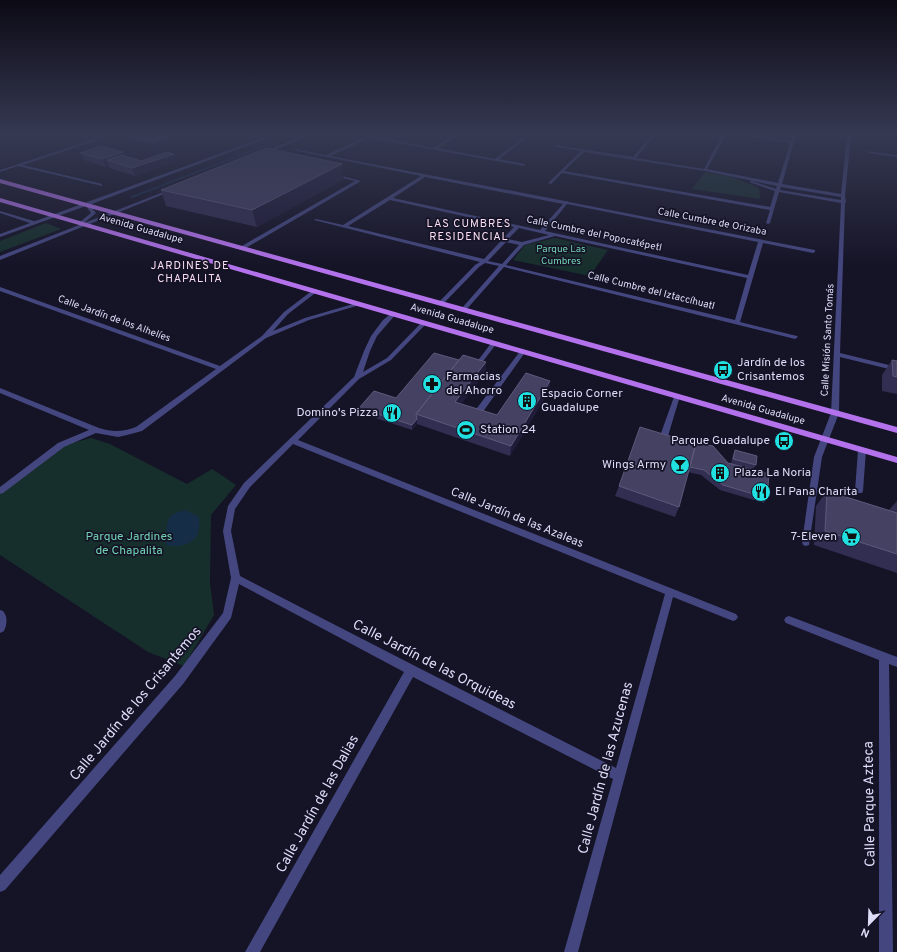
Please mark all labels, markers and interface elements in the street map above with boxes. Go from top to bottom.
street label: Calle Cumbre de Orizaba [656,205,768,239]
street label: Avenida Guadalupe [98,211,184,247]
street label: Calle Cumbre del Popocatépetl [525,213,663,255]
district label: LAS CUMBRES RESIDENCIAL [427,217,511,244]
park label: Parque Las Cumbres [536,243,586,268]
district label: JARDINES DE CHAPALITA [150,259,230,286]
street label: Calle Cumbre del Iztaccíhuatl [586,269,716,313]
street label: Calle Misión Santo Tomás [819,283,837,397]
street label: Calle Jardín de los Alhelíes [56,293,172,346]
street label: Avenida Guadalupe [409,301,495,337]
place label: Jardín de los Crisantemos [737,355,805,385]
bus stop icon: Jardín de los Crisantemos [712,359,734,381]
place label: Farmacias del Ahorro [446,369,502,399]
pharmacy icon: Farmacias del Ahorro [421,373,443,395]
place label: Espacio Corner Guadalupe [541,386,623,416]
building icon: Espacio Corner Guadalupe [516,390,538,412]
street label: Avenida Guadalupe [720,392,806,428]
restaurant icon: Domino's Pizza [381,402,403,424]
place label: Domino's Pizza [296,405,378,421]
sports icon: Station 24 [455,419,477,441]
place label: Station 24 [480,422,536,438]
bus stop icon: Parque Guadalupe [773,430,795,452]
place label: Parque Guadalupe [671,433,770,449]
bar icon: Wings Army [669,454,691,476]
place label: Wings Army [602,457,666,473]
building icon: Plaza La Noria [709,462,731,484]
place label: Plaza La Noria [734,465,811,481]
restaurant icon: El Pana Charita [750,481,772,503]
street label: Calle Jardín de las Azaleas [448,484,586,552]
place label: El Pana Charita [775,484,857,500]
supermarket icon: 7-Eleven [840,526,862,548]
park label: Parque Jardines de Chapalita [86,529,172,559]
place label: 7-Eleven [791,529,837,545]
street label: Calle Jardín de las Orquideas [350,616,518,714]
street label: Calle Jardín de los Crisantemos [66,623,206,785]
street label: Calle Jardín de las Azucenas [575,680,637,856]
street label: Calle Jardín de las Dalias [273,732,363,876]
street label: Calle Parque Azteca [860,741,880,867]
north arrow [849,904,889,944]
text: N [859,924,872,940]

